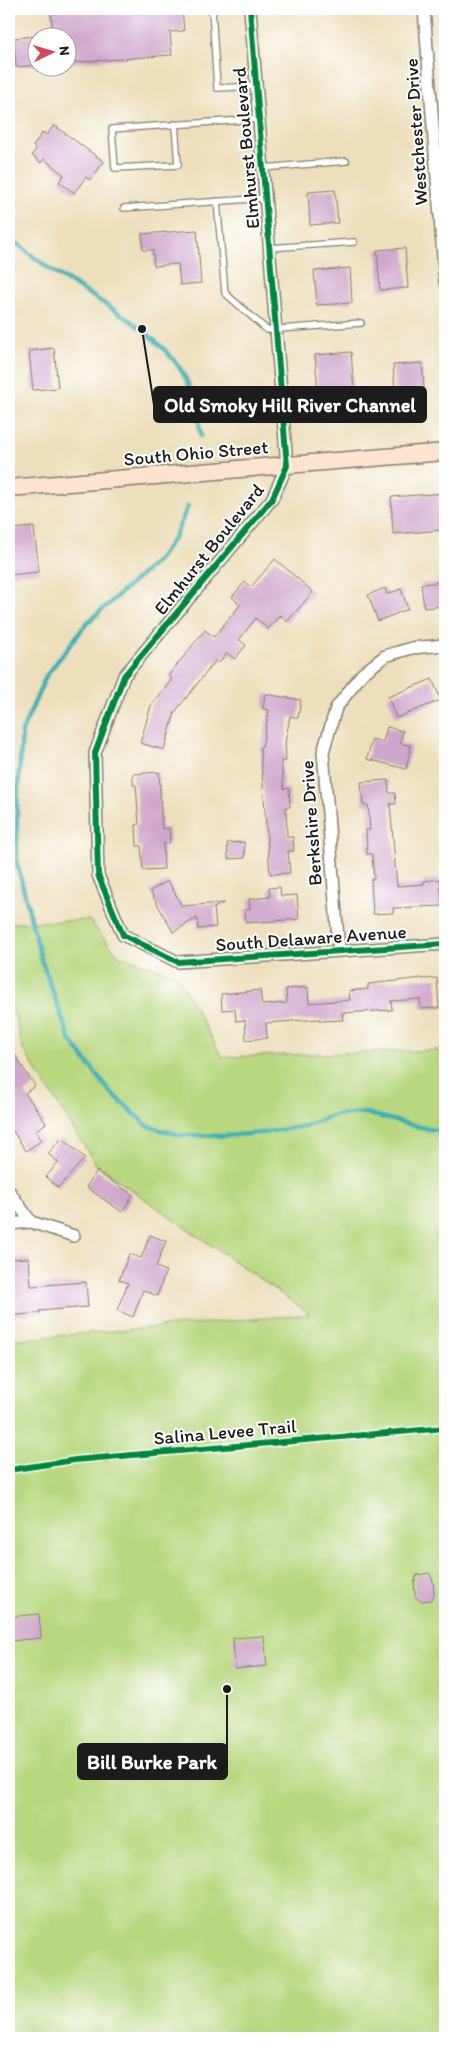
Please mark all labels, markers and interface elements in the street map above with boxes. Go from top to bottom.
north arrow [28,28,78,78]
text: N [56,45,73,56]
street label: Westchester Drive [399,58,433,206]
street label: Elmhurst Boulevard [227,66,265,230]
callout: Old Smoky Hill River Channel [154,387,426,422]
text: Old Smoky Hill River Channel [164,393,416,418]
street label: South Ohio Street [123,435,269,471]
street label: Elmhurst Boulevard [149,478,269,619]
street label: Berkshire Drive [295,760,327,886]
street label: South Delaware Avenue [215,920,407,956]
street label: Salina Levee Trail [153,1414,298,1450]
callout: Bill Burke Park [78,1744,227,1779]
text: Bill Burke Park [87,1750,218,1774]

